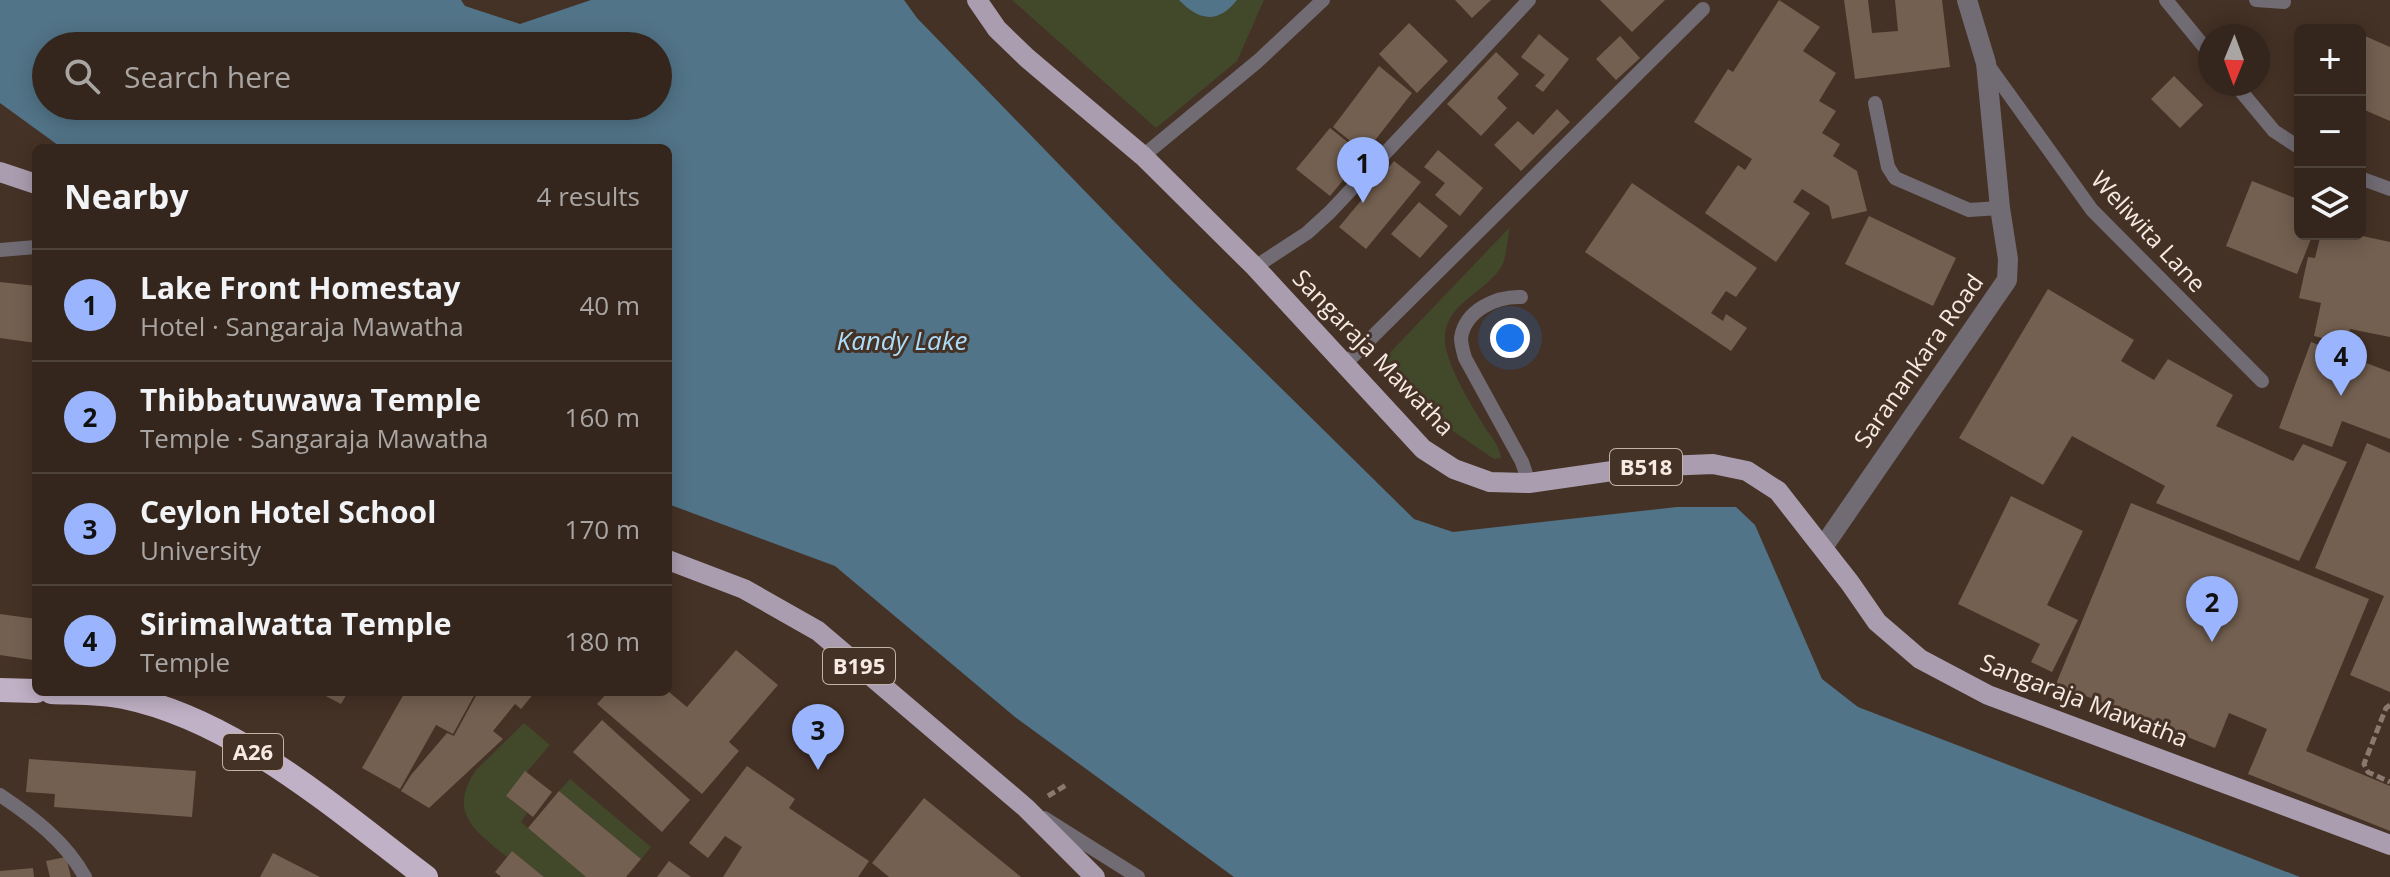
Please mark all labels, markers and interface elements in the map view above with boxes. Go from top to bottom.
north arrow [2198,24,2270,96]
map controls [2294,24,2366,240]
button: + [2294,24,2366,96]
search box [32,32,672,120]
icon: search [60,54,104,98]
text: Search here [124,56,291,97]
button: − [2294,96,2366,168]
pin: 1 [1337,137,1389,203]
street label: Weliwita Lane [2084,163,2214,299]
button: layers [2294,168,2366,240]
text: Nearby [64,173,189,219]
text: 4 results [537,178,640,214]
street label: Sangaraja Mawatha [1286,261,1462,442]
text: Lake Front Homestay [140,267,460,308]
street label: Saranankara Road [1845,267,1990,454]
text: 1 [83,287,97,323]
text: 40 m [579,287,640,323]
text: Hotel · Sangaraja Mawatha [140,308,464,344]
your location [1490,318,1530,358]
water label: Kandy Lake [837,322,967,358]
pin: 4 [2315,330,2367,396]
text: Thibbatuwawa Temple [140,379,481,420]
text: 2 [83,399,97,435]
text: 160 m [565,399,640,435]
text: Temple · Sangaraja Mawatha [140,420,489,456]
road number: B518 [1610,449,1682,485]
text: Ceylon Hotel School [140,491,436,532]
text: 3 [83,511,97,547]
text: 170 m [565,511,640,547]
text: University [140,532,261,568]
pin: 2 [2186,576,2238,642]
text: Sirimalwatta Temple [140,603,451,644]
text: 4 [83,623,97,659]
text: 180 m [565,623,640,659]
text: Temple [140,644,230,680]
street label: Sangaraja Mawatha [1976,645,2193,754]
road number: B195 [823,648,895,684]
pin: 3 [792,704,844,770]
road number: A26 [223,734,283,770]

